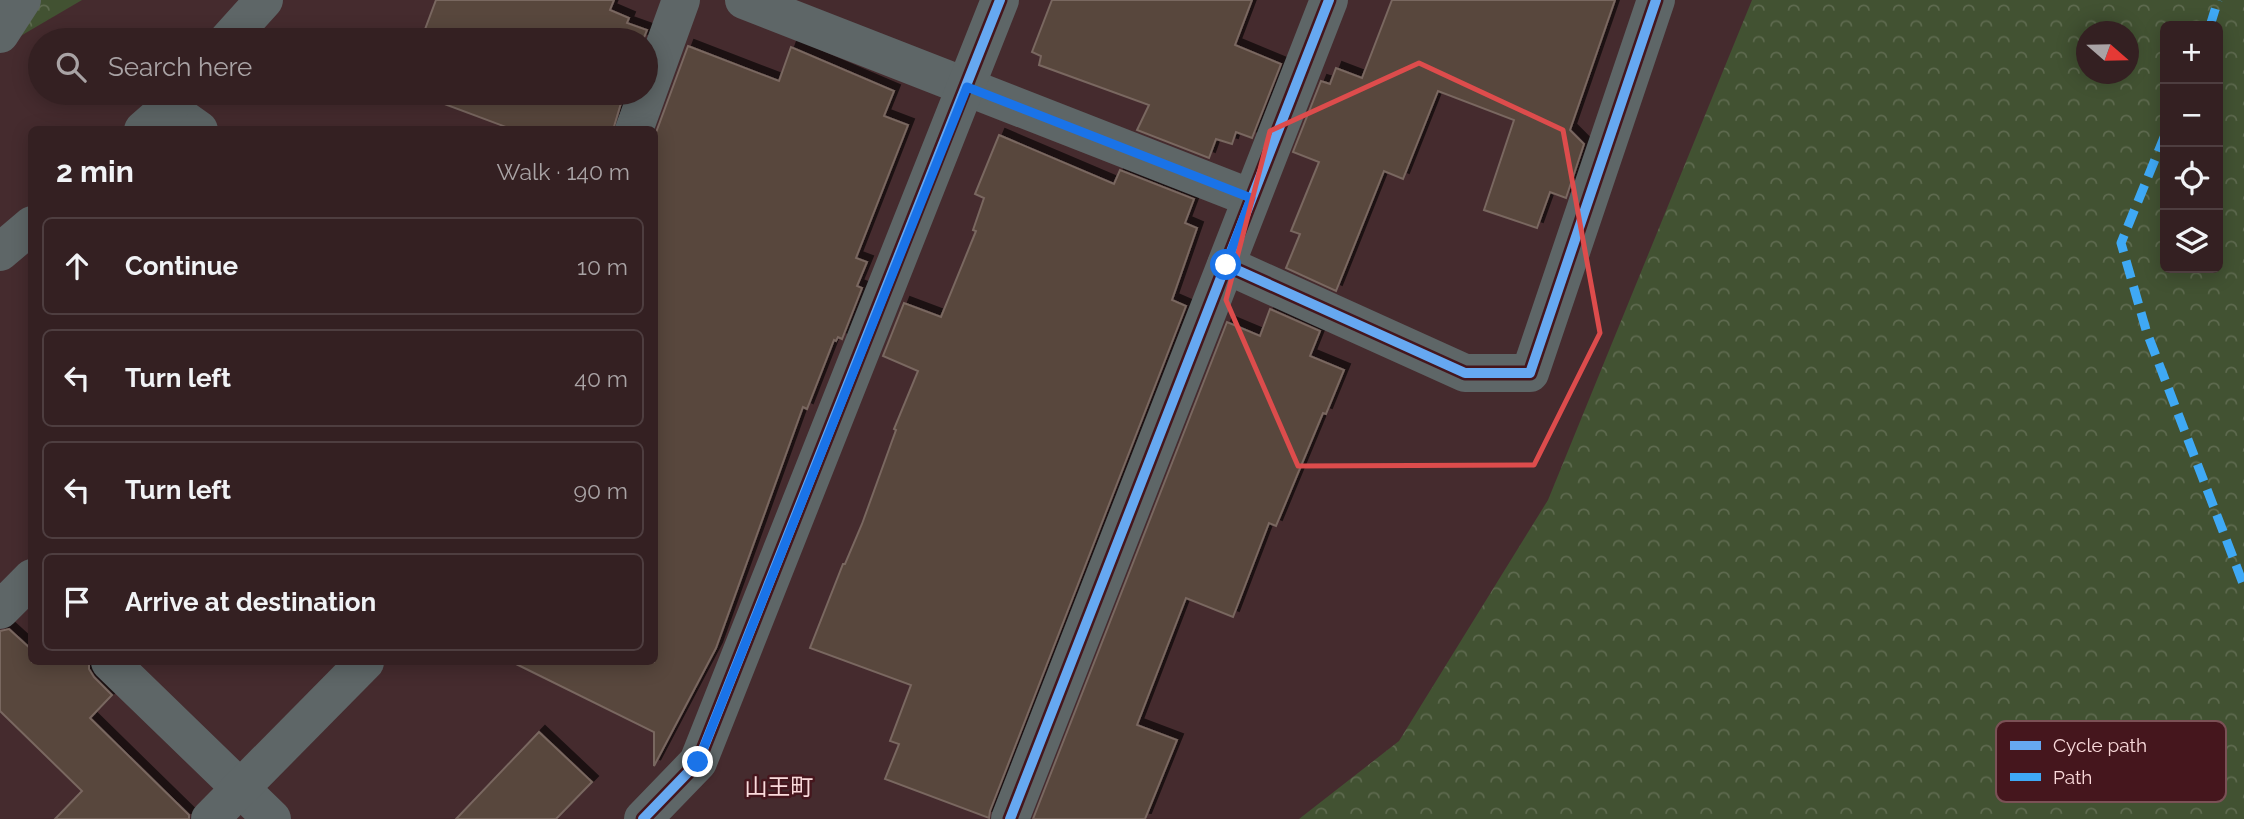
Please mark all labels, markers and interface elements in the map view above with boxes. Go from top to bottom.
north arrow [2076,21,2139,84]
map controls [2160,21,2223,273]
button: + [2160,21,2223,84]
search box [28,28,658,105]
icon: search [52,48,90,86]
text: Search here [108,52,252,82]
button: − [2160,84,2223,147]
button: locate [2160,147,2223,210]
text: 2 min [56,154,134,189]
text: Walk · 140 m [497,158,630,185]
button: layers [2160,210,2223,273]
icon: ahead [58,247,96,285]
route start [1210,249,1241,280]
text: Continue [125,251,238,281]
text: 10 m [577,253,628,280]
icon: left [58,359,96,397]
text: Turn left [125,363,231,393]
text: 40 m [574,365,628,392]
icon: left [58,471,96,509]
text: Turn left [125,475,231,505]
text: 90 m [573,477,628,504]
icon: arrive [58,583,96,621]
text: Arrive at destination [125,587,376,617]
legend [1996,721,2226,802]
text: Cycle path [2053,734,2147,756]
route end [682,746,713,777]
text: Path [2053,766,2092,788]
district label: 山王町 [745,773,814,800]

